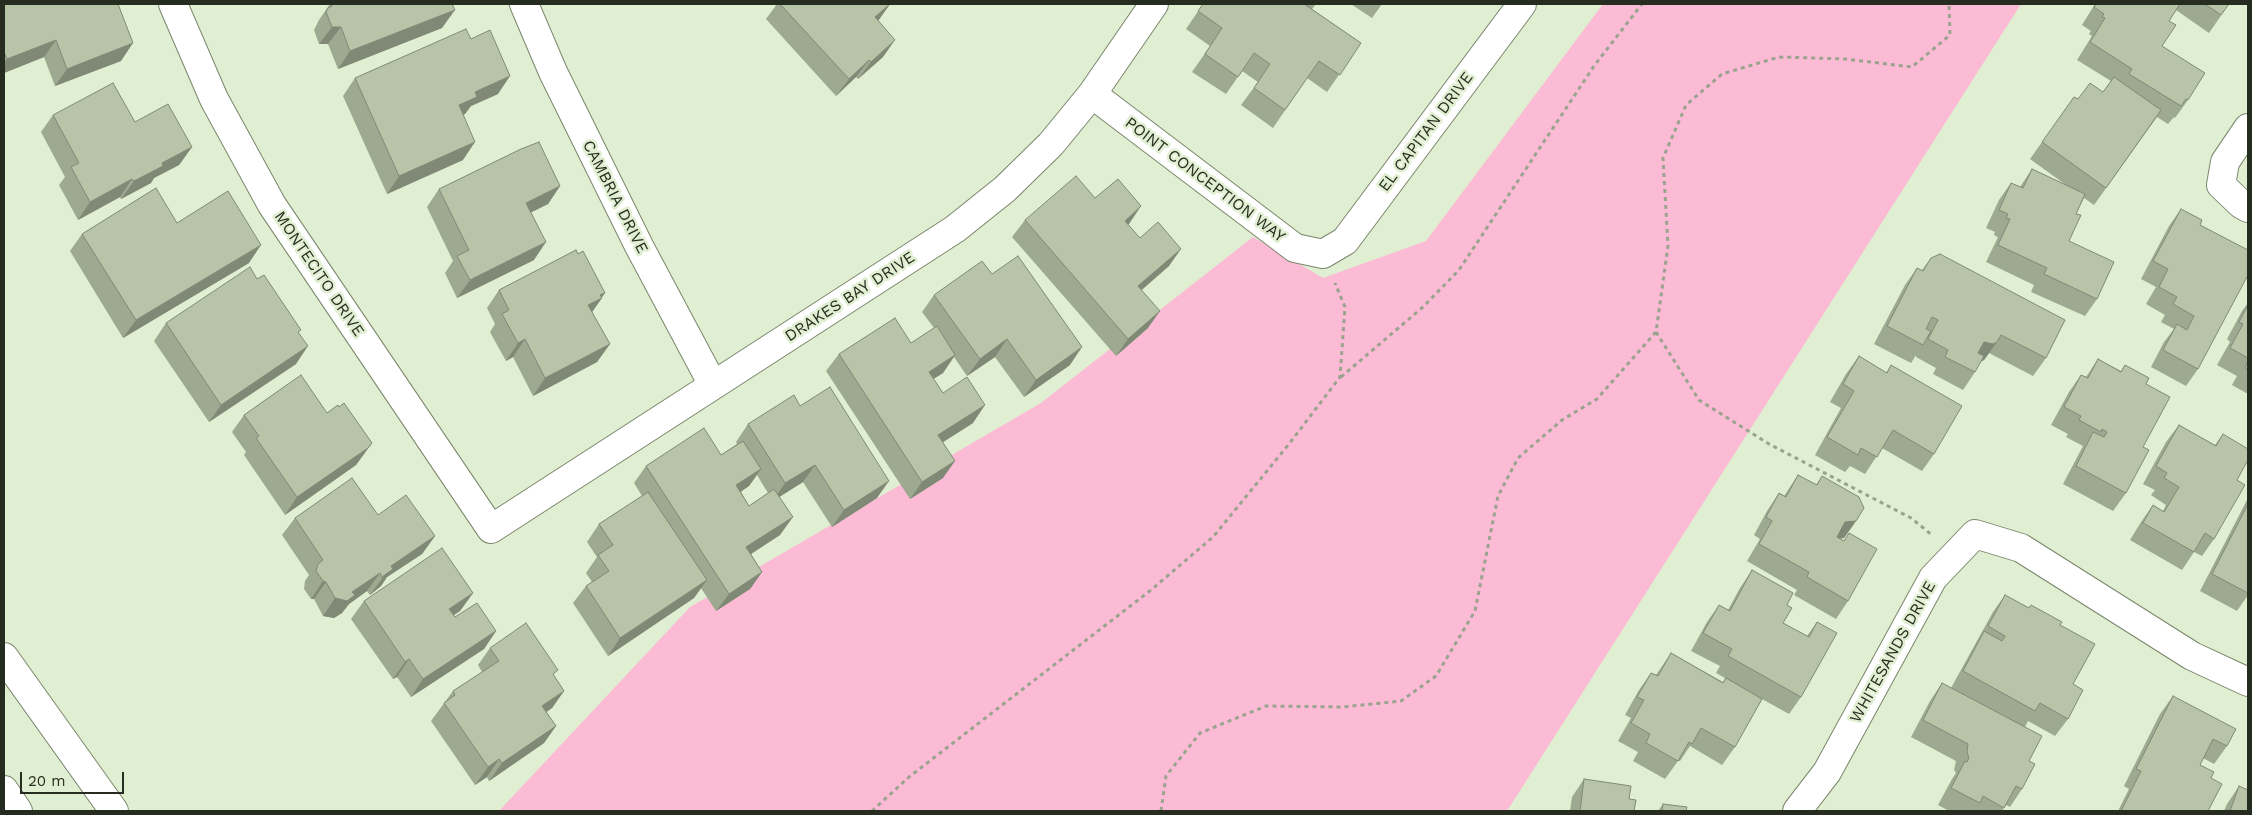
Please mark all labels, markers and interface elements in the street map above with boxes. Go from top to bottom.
street label: EL CAPITAN DRIVE [1375,68,1477,196]
street label: POINT CONCEPTION WAY [1121,113,1289,247]
street label: CAMBRIA DRIVE [578,137,652,257]
street label: MONTECITO DRIVE [270,208,368,340]
street label: DRAKES BAY DRIVE [781,248,919,346]
street label: WHITESANDS DRIVE [1846,578,1940,726]
scale bar [22,762,126,794]
text: 20 m [28,772,66,790]

